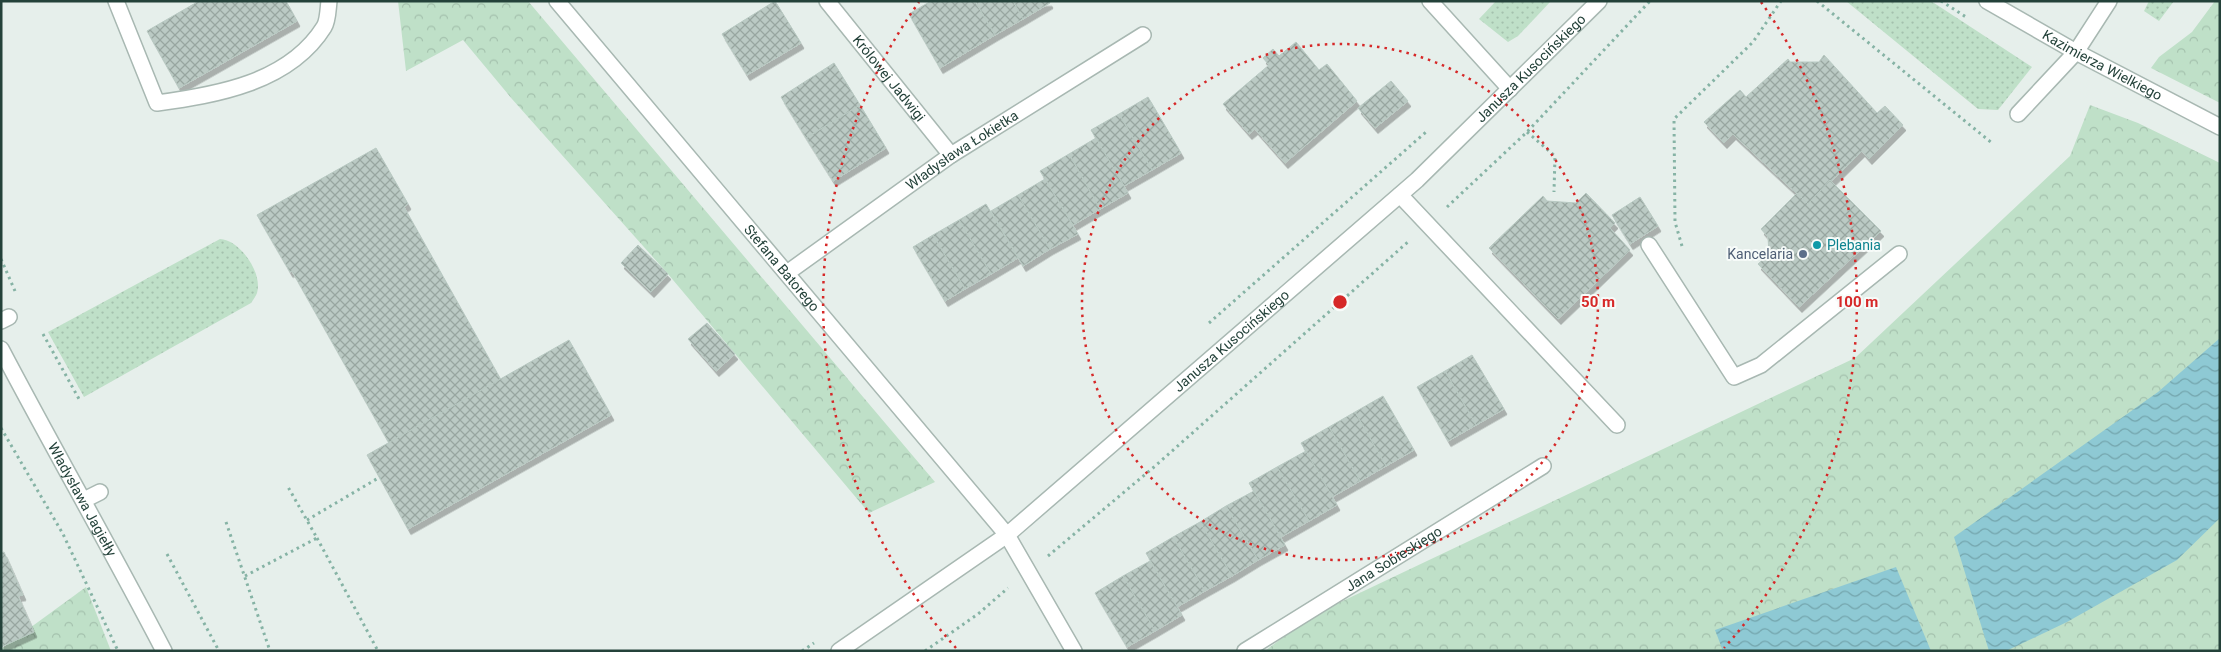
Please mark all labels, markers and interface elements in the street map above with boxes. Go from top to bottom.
street label: Janusza Kusocińskiego [1473,11,1589,125]
street label: Kazimierza Wielkiego [2040,27,2165,103]
street label: Królowej Jadwigi [850,32,929,124]
street label: Władysława Łokietka [903,107,1021,193]
street label: Stefana Batorego [741,221,823,314]
place label: Plebania [1827,237,1881,253]
marker: Plebania [1811,239,1823,251]
place label: Kancelaria [1727,246,1793,262]
marker: Kancelaria [1797,248,1809,260]
street label: Janusza Kusocińskiego [1171,286,1292,395]
centre of rings [1331,293,1349,311]
text: 50 m [1581,293,1615,311]
text: 100 m [1836,293,1878,311]
street label: Władysława Jagiełły [45,440,120,559]
street label: Jana Sobieskiego [1343,523,1445,595]

